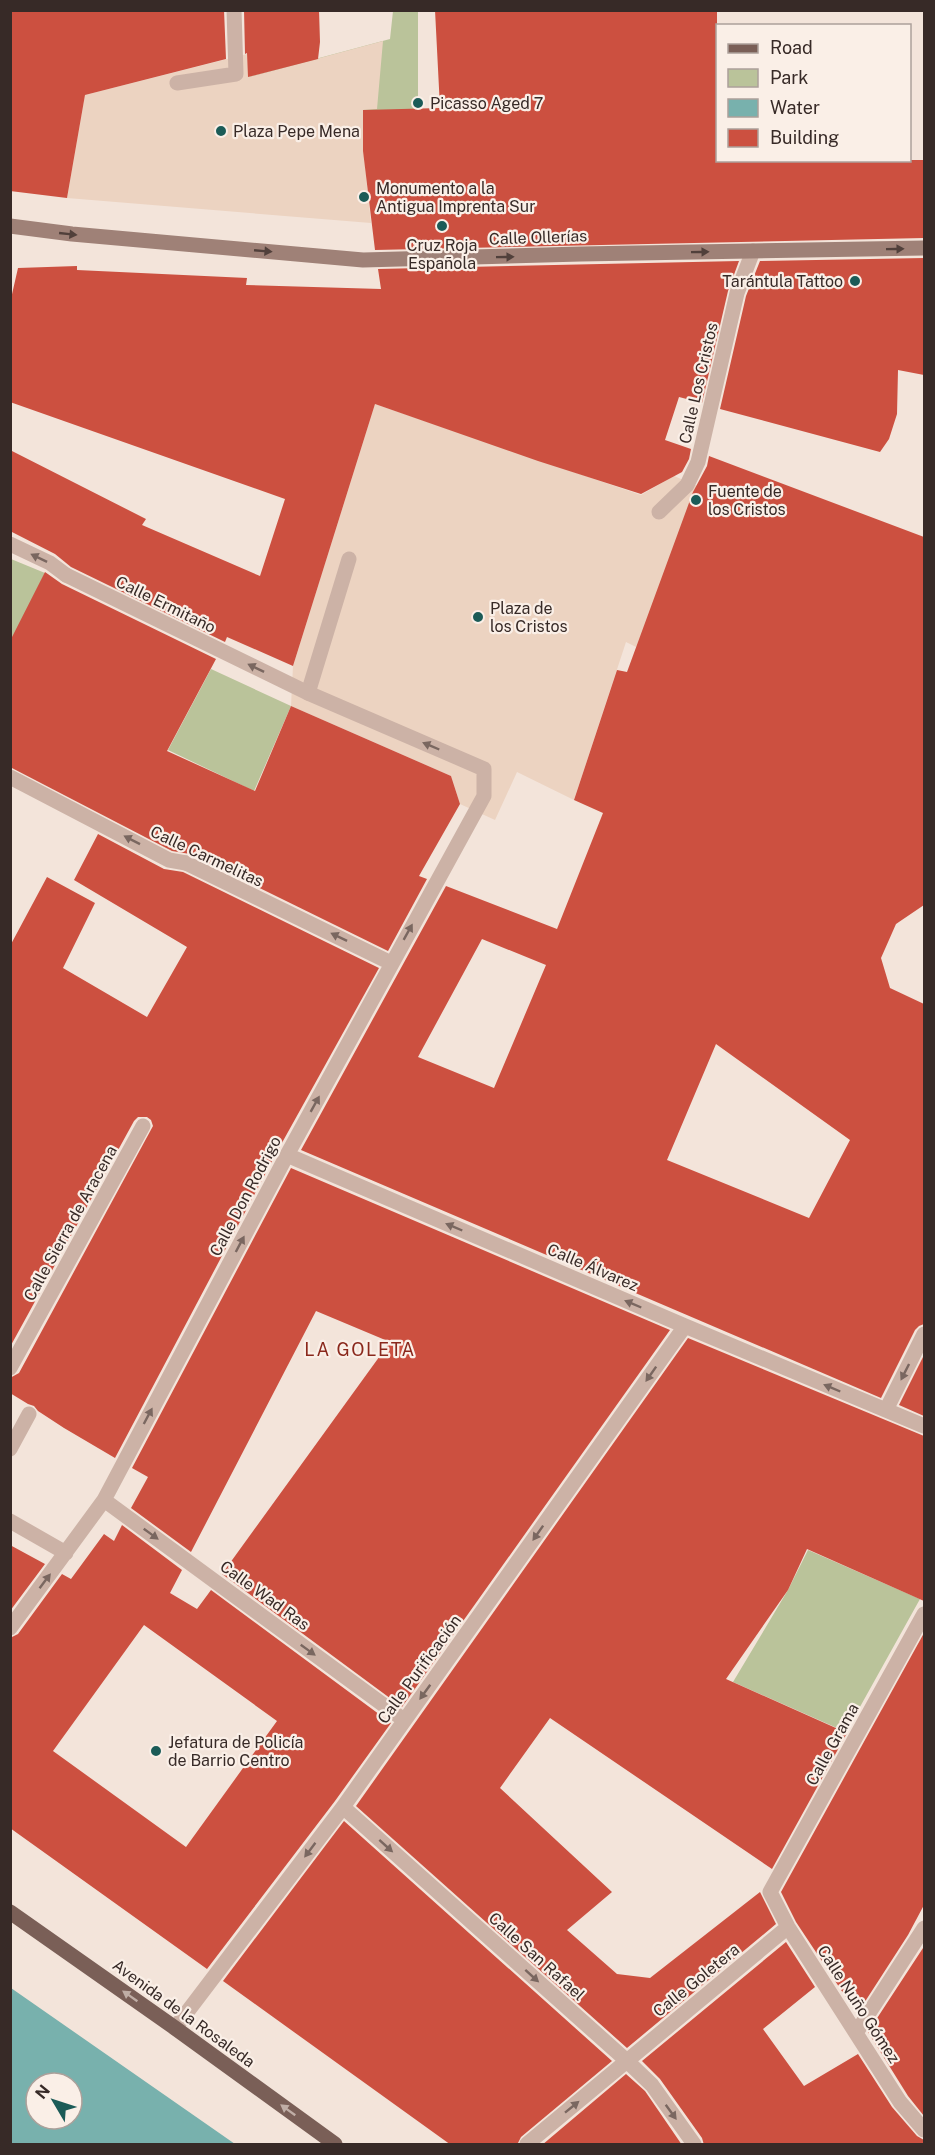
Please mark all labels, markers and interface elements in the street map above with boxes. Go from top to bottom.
legend [716,24,911,162]
text: Road [770,37,813,58]
text: Park [770,67,808,88]
place label: Picasso Aged 7 [430,94,543,113]
marker: Picasso Aged 7 [411,96,425,110]
text: Water [770,97,820,118]
place label: Plaza Pepe Mena [233,122,360,141]
marker: Plaza Pepe Mena [214,124,228,138]
text: Building [770,127,839,148]
place label: Monumento a la Antigua Imprenta Sur [376,179,535,216]
marker: Monumento a la Antigua Imprenta Sur [357,190,371,204]
marker: Cruz Roja Española [435,219,449,233]
street label: Calle Ollerías [489,226,588,249]
one-way arrow [59,229,78,239]
place label: Cruz Roja Española [407,236,477,273]
one-way arrow [886,244,905,254]
one-way arrow [253,247,272,256]
one-way arrow [691,247,710,257]
one-way arrow [496,252,515,262]
place label: Tarántula Tattoo [722,272,843,291]
marker: Tarántula Tattoo [848,274,862,288]
street label: Calle Los Cristos [675,321,722,446]
place label: Fuente de los Cristos [708,482,786,519]
marker: Fuente de los Cristos [689,493,703,507]
one-way arrow [31,553,48,562]
street label: Calle Ermitaño [113,572,219,637]
place label: Plaza de los Cristos [490,599,568,636]
marker: Plaza de los Cristos [471,610,485,624]
one-way arrow [247,663,264,672]
one-way arrow [421,741,439,751]
street label: Calle Carmelitas [147,822,266,891]
one-way arrow [123,836,141,846]
one-way arrow [403,923,413,940]
one-way arrow [330,933,347,942]
one-way arrow [310,1095,320,1112]
street label: Calle Don Rodrigo [206,1133,285,1259]
street label: Calle Sierra de Aracena [20,1142,121,1304]
one-way arrow [445,1222,463,1232]
one-way arrow [235,1235,245,1252]
street label: Calle Álvarez [544,1239,642,1295]
one-way arrow [624,1299,642,1309]
district label: LA GOLETA [304,1339,416,1360]
one-way arrow [901,1363,911,1381]
one-way arrow [646,1366,657,1382]
one-way arrow [823,1383,841,1393]
one-way arrow [143,1407,153,1424]
one-way arrow [533,1525,544,1541]
one-way arrow [143,1528,158,1540]
street label: Calle Wad Ras [216,1557,313,1634]
one-way arrow [39,1574,51,1589]
street label: Calle Purificación [374,1611,465,1727]
one-way arrow [301,1643,316,1655]
one-way arrow [419,1683,431,1699]
street label: Calle Grama [802,1700,863,1789]
place label: Jefatura de Policía de Barrio Centro [168,1733,303,1770]
marker: Jefatura de Policía de Barrio Centro [149,1744,163,1758]
one-way arrow [378,1839,393,1852]
one-way arrow [304,1841,316,1857]
street label: Calle San Rafael [485,1908,589,2005]
street label: Calle Goletera [649,1940,743,2021]
street label: Calle Nuño Gómez [813,1942,904,2067]
street label: Avenida de la Rosaleda [109,1955,258,2071]
one-way arrow [524,1969,539,1982]
one-way arrow [122,1990,138,2002]
north arrow [24,2071,84,2131]
text: N [31,2081,54,2103]
one-way arrow [564,2101,580,2114]
one-way arrow [665,2103,677,2119]
one-way arrow [280,2104,296,2116]

